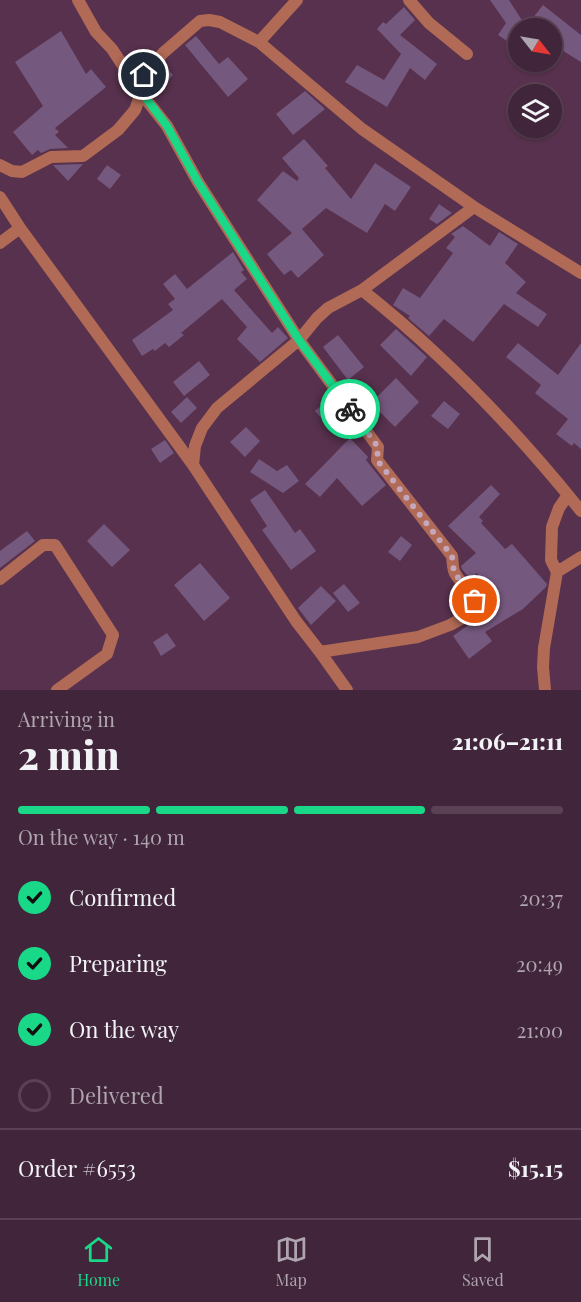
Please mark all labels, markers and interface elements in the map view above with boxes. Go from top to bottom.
north arrow [508,18,562,72]
map controls [508,18,562,138]
pin [118,49,169,100]
icon: home [127,58,160,91]
button: layers [508,84,562,138]
courier [320,379,380,439]
icon: bike [334,393,367,426]
pin [449,575,500,626]
icon: bag [458,584,491,617]
text: Arriving in [18,705,115,732]
text: 21:06–21:11 [452,726,563,756]
text: 2 min [18,728,120,780]
text: On the way · 140 m [18,823,185,850]
icon: check [18,881,51,914]
text: Confirmed [69,882,176,912]
text: 20:37 [519,884,563,911]
icon: check [18,947,51,980]
text: Preparing [69,948,167,978]
text: 20:49 [516,950,563,977]
icon: check [18,1013,51,1046]
text: On the way [69,1014,179,1044]
text: 21:00 [517,1016,563,1043]
text: Delivered [69,1080,164,1110]
text: Order #6553 [18,1153,136,1183]
text: $15.15 [508,1153,563,1183]
tab: Home [77,1233,120,1290]
tab: Map [275,1233,308,1290]
tab: Saved [462,1233,504,1290]

